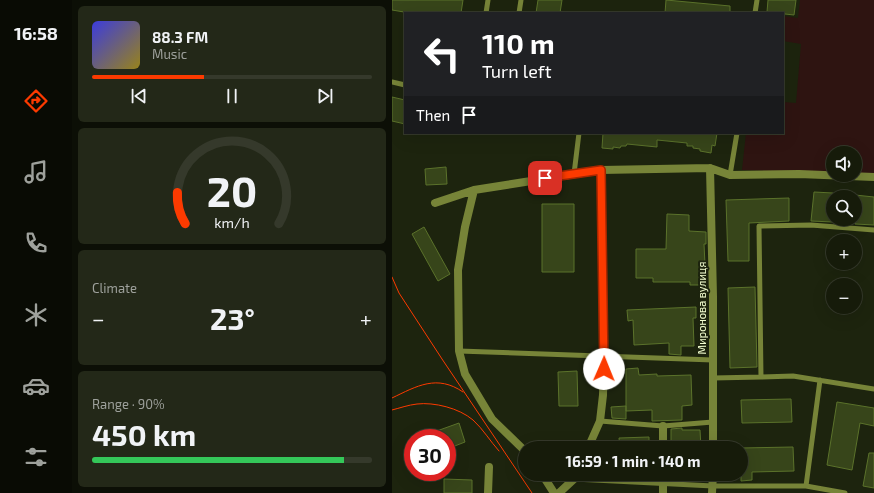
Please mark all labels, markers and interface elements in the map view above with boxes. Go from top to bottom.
text: 16:58 [14,22,58,44]
text: 110 m [482,26,555,60]
text: 88.3 FM [152,28,208,46]
icon: left [416,28,468,80]
text: Music [152,46,187,62]
text: Turn left [482,60,552,82]
icon: previous [128,85,150,107]
icon: pause [221,85,243,107]
icon: next [314,85,336,107]
icon: directions [22,87,50,115]
icon: arrive [458,104,480,126]
text: Then [416,106,450,124]
map controls [826,146,862,314]
button: sound [826,146,862,182]
icon: music [22,158,50,186]
pin [528,161,562,195]
text: 20 [207,164,257,214]
icon: arrive [534,167,556,189]
button: search [826,190,862,226]
text: km/h [214,213,250,230]
icon: phone [22,229,50,257]
button: + [826,234,862,270]
street label: Миронова вулиця [695,262,709,354]
button: − [826,278,862,314]
text: Climate [92,280,137,296]
text: 23° [210,300,255,336]
icon: climate [22,301,50,329]
text: − [92,305,105,331]
text: + [360,305,372,331]
position arrow [583,348,625,390]
icon: car [22,372,50,400]
text: Range · 90% [92,396,165,412]
text: 450 km [92,416,196,452]
speed limit sign: 30 [404,429,456,481]
icon: filters [22,443,50,471]
text: 16:59 · 1 min · 140 m [566,452,700,470]

